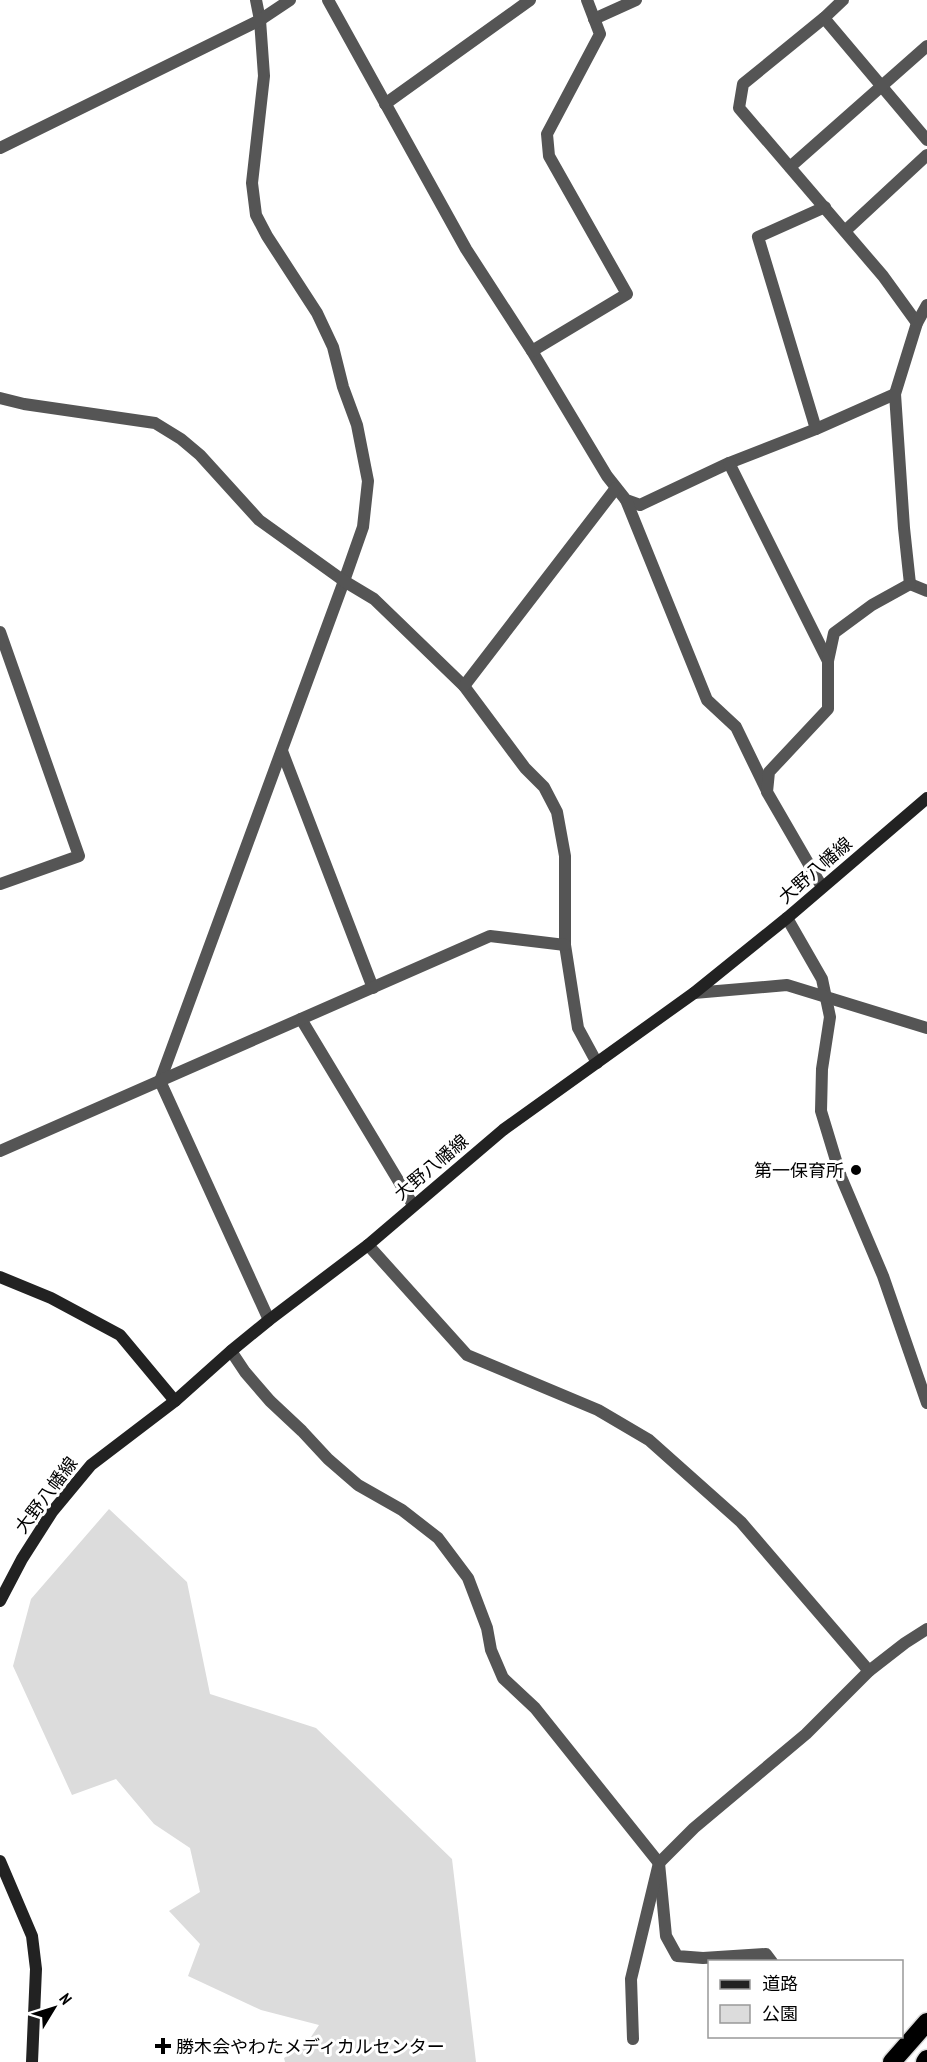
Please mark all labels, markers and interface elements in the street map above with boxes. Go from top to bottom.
street label: 大野八幡線 [773,832,857,908]
street label: 大野八幡線 [389,1129,473,1205]
place label: 第一保育所 [754,1159,844,1182]
marker: 第一保育所 [849,1163,863,1177]
street label: 大野八幡線 [10,1452,82,1538]
legend [708,1960,903,2038]
text: 道路 [762,1972,798,1995]
north arrow [24,1978,84,2038]
text: N [55,1989,76,2008]
text: 公園 [762,2002,798,2025]
place label: 勝木会やわたメディカルセンター [176,2035,445,2058]
marker: 勝木会やわたメディカルセンター [154,2037,172,2055]

